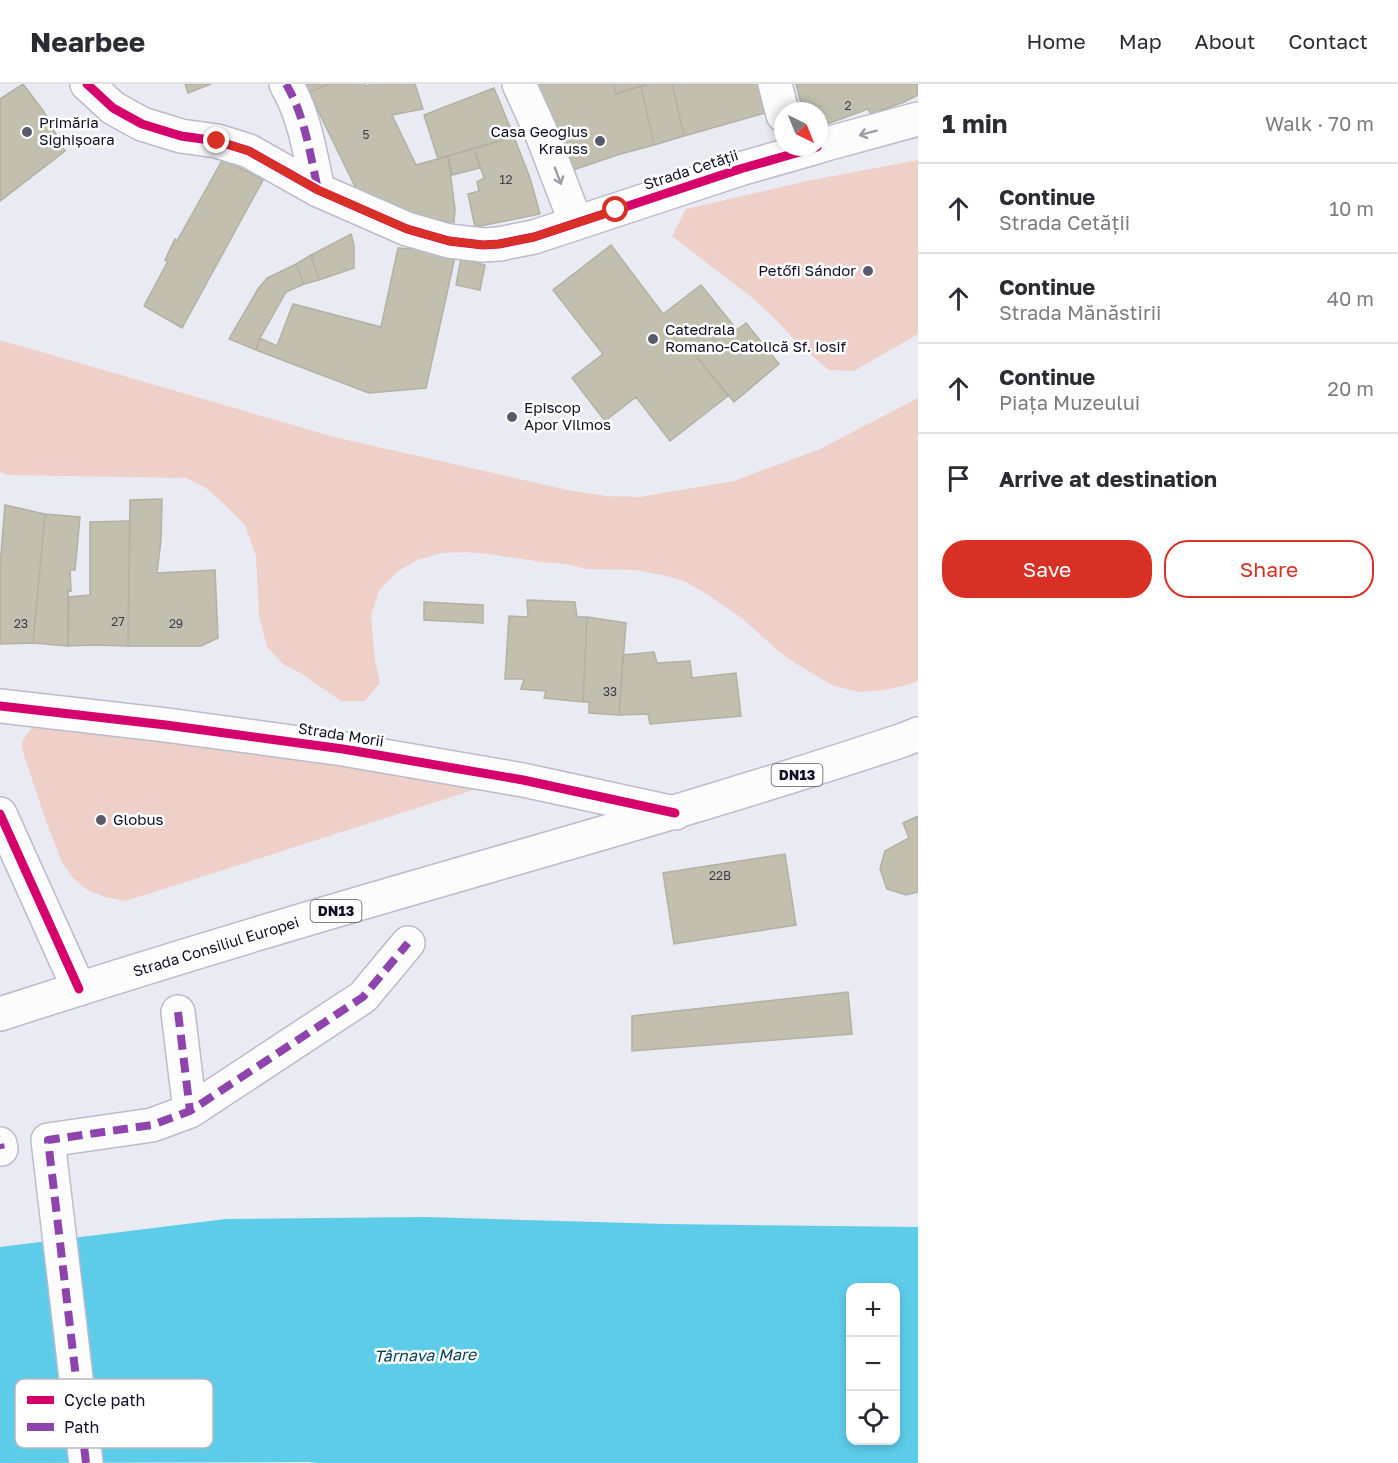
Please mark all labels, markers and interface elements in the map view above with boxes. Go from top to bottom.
text: Nearbee [30,25,145,58]
text: Home [1026,28,1086,54]
text: Map [1119,28,1162,54]
text: About [1195,28,1255,54]
text: Contact [1288,28,1368,54]
house number: 2 [845,98,852,113]
north arrow [774,102,828,156]
text: 1 min [942,108,1008,139]
text: Walk · 70 m [1265,111,1374,135]
place label: Primăria Sighișoara [39,113,115,148]
place label: Casa Geogius Krauss [491,122,588,157]
marker: Primăria Sighișoara [20,125,34,139]
route end [203,127,229,153]
house number: 5 [363,127,370,142]
one-way arrow [859,128,878,139]
marker: Casa Geogius Krauss [593,134,607,148]
street label: Strada Cetății [641,145,740,193]
one-way arrow [554,167,565,185]
house number: 12 [500,172,512,187]
text: Continue [999,183,1095,210]
icon: ahead [942,192,975,225]
route start [602,196,628,222]
text: 10 m [1329,196,1374,220]
text: Strada Cetății [999,210,1130,234]
place label: Petőfi Sándor [758,261,856,279]
marker: Petőfi Sándor [861,264,875,278]
text: Continue [999,273,1095,300]
icon: ahead [942,282,975,315]
text: 40 m [1327,286,1374,310]
text: Strada Mănăstirii [999,300,1161,324]
place label: Catedrala Romano-Catolică Sf. Iosif [665,320,847,355]
marker: Catedrala Romano-Catolică Sf. Iosif [646,332,660,346]
text: Continue [999,363,1095,390]
icon: ahead [942,372,975,405]
text: 20 m [1327,376,1374,400]
text: Piața Muzeului [999,390,1140,414]
place label: Episcop Apor Vilmos [524,398,611,433]
marker: Episcop Apor Vilmos [505,410,519,424]
icon: arrive [942,462,975,495]
text: Arrive at destination [999,465,1217,492]
button: Save [942,540,1152,598]
button: Share [1164,540,1374,598]
house number: 27 [111,614,125,629]
house number: 23 [14,616,28,631]
house number: 29 [169,616,183,631]
house number: 33 [603,684,617,699]
street label: Strada Morii [297,718,385,750]
road number: DN13 [772,764,822,786]
place label: Globus [113,810,164,828]
marker: Globus [94,813,108,827]
house number: 22B [709,868,731,883]
road number: DN13 [310,900,362,922]
street label: Strada Consiliul Europei [131,912,301,980]
map controls [846,1283,900,1445]
button: + [846,1283,900,1337]
button: − [846,1337,900,1391]
water label: Târnava Mare [374,1344,478,1366]
legend [15,1379,213,1448]
text: Cycle path [64,1390,145,1410]
button: locate [846,1391,900,1445]
text: Path [64,1417,99,1437]

